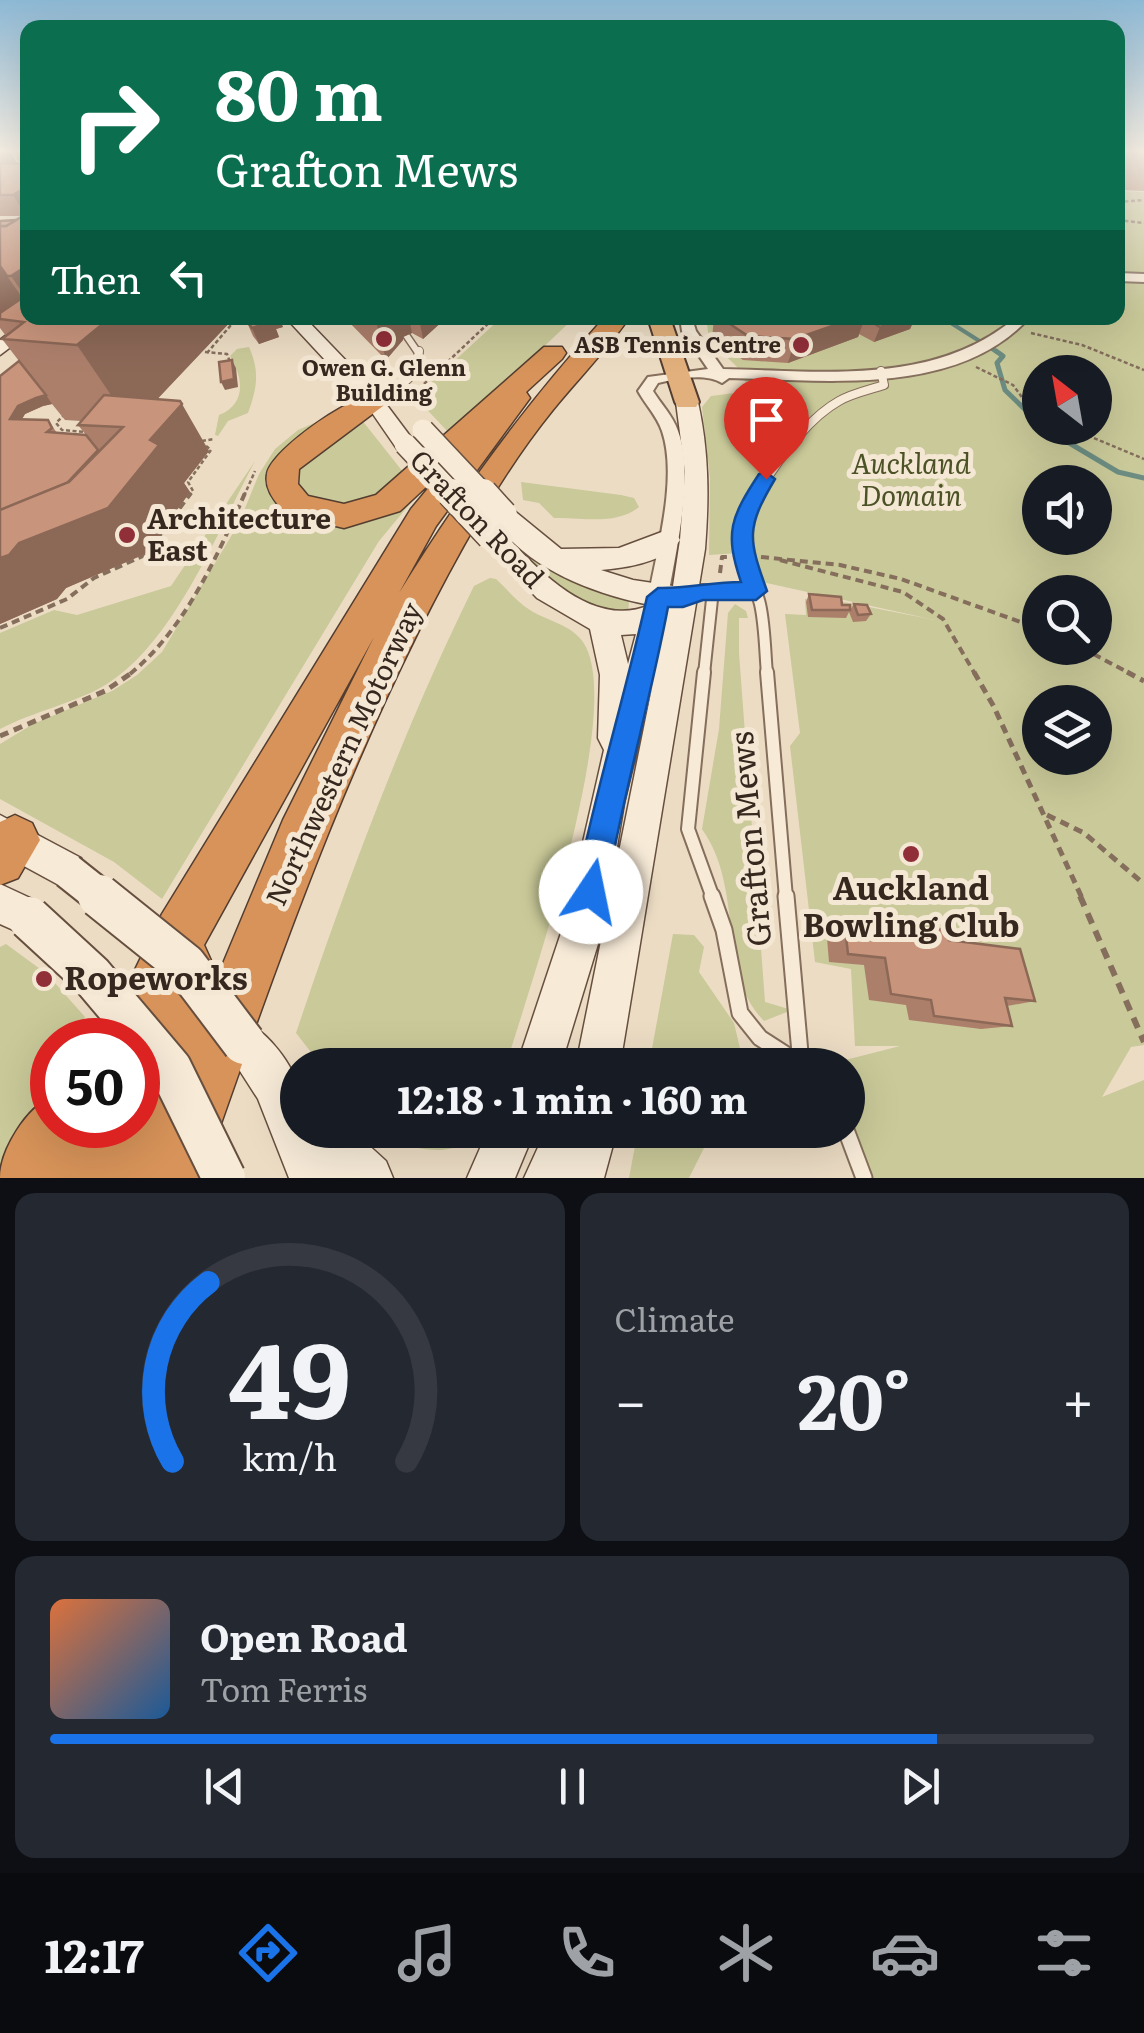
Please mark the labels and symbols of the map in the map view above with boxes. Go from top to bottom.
place label: ASB Tennis Centre [574,327,781,360]
marker: Owen G. Glenn Building [373,328,395,350]
marker: ASB Tennis Centre [790,334,812,356]
place label: Owen G. Glenn Building [302,350,466,408]
north arrow [1022,355,1112,445]
pin [724,377,809,480]
street label: Grafton Road [401,439,555,596]
park label: Auckland Domain [851,441,971,515]
place label: Architecture East [147,496,331,570]
marker: Architecture East [116,524,138,546]
street label: Northwestern Motorway [253,594,431,912]
street label: Grafton Mews [715,730,781,949]
position arrow [539,840,643,944]
marker: Auckland Bowling Club [900,843,922,865]
place label: Auckland Bowling Club [803,862,1019,947]
place label: Ropeworks [64,952,248,1000]
marker: Ropeworks [33,968,55,990]
speed limit sign: 50 [30,1018,160,1148]

